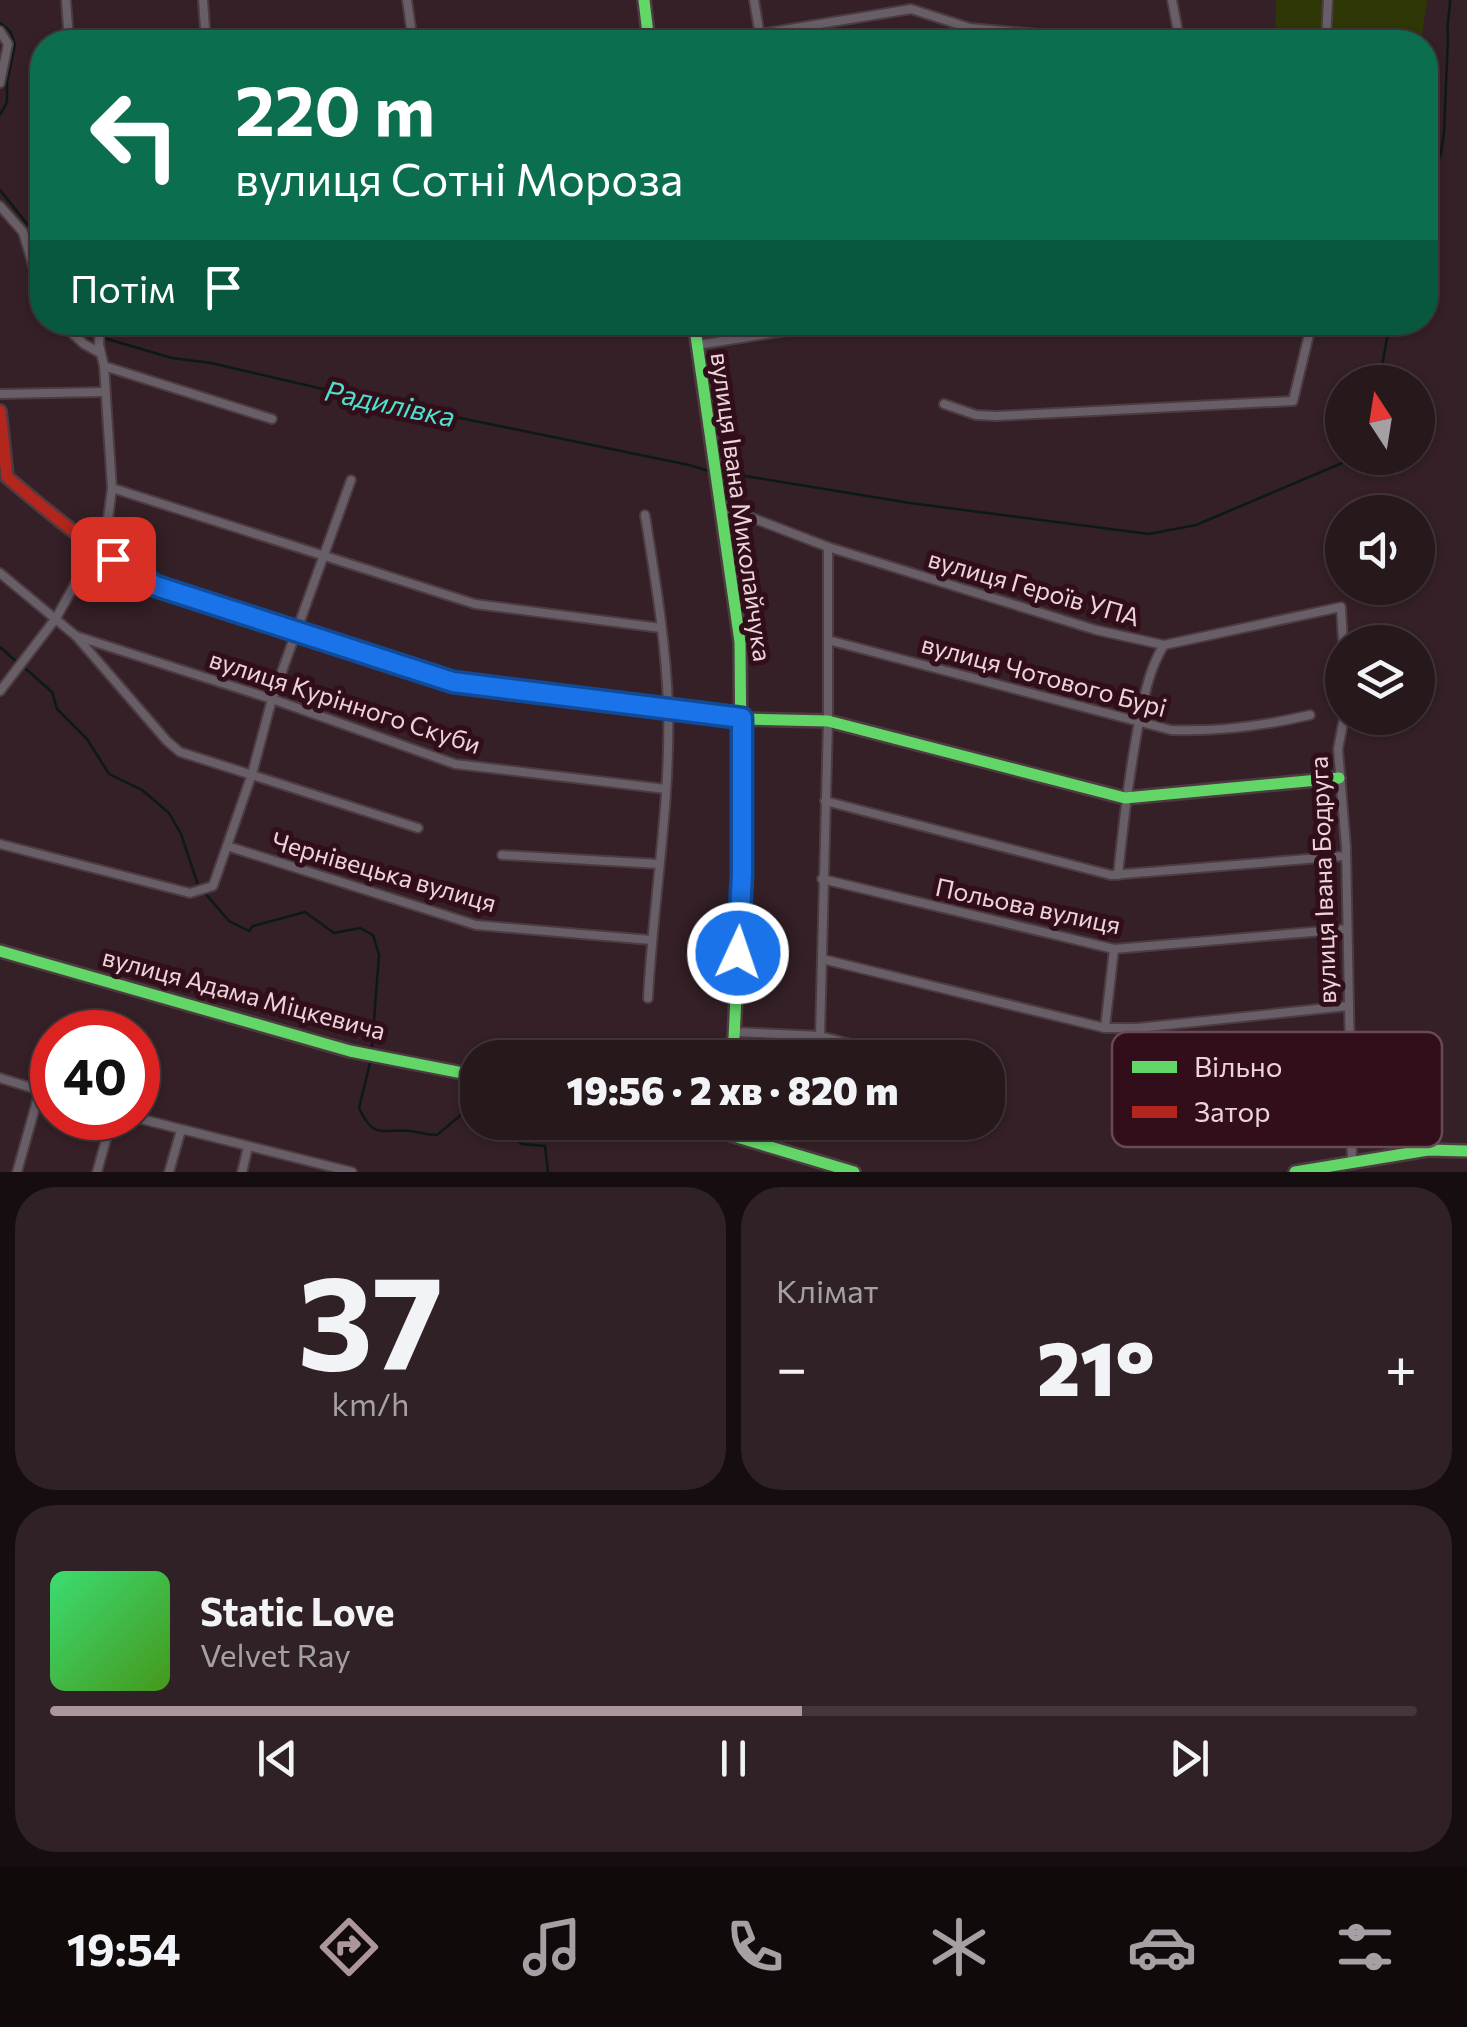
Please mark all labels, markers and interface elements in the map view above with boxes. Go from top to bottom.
text: 220 m [235,65,435,150]
icon: left [70,70,200,200]
text: вулиця Сотні Мороза [235,150,683,205]
icon: arrive [196,260,251,315]
text: Потім [70,264,176,311]
street label: вулиця Івана Миколайчука [705,350,779,663]
north arrow [1325,365,1435,475]
map controls [1325,365,1435,735]
water label: Радилівка [322,373,458,433]
button: sound [1325,495,1435,605]
pin [71,517,156,602]
icon: arrive [86,532,141,587]
street label: вулиця Героїв УПА [925,542,1144,632]
button: layers [1325,625,1435,735]
street label: вулиця Чотового Бурі [918,628,1170,722]
street label: вулиця Курінного Скуби [206,643,485,759]
street label: вулиця Івана Бодруга [1303,756,1341,1004]
street label: Чернівецька вулиця [269,825,500,917]
street label: Польова вулиця [933,871,1123,939]
position arrow [686,901,790,1005]
street label: вулиця Адама Міцкевича [100,941,389,1045]
speed limit sign: 40 [30,1010,160,1140]
legend [1112,1032,1442,1147]
text: Вільно [1194,1049,1283,1083]
text: 19:56 · 2 хв · 820 m [567,1066,898,1113]
text: Затор [1194,1094,1271,1128]
text: 37 [298,1238,443,1397]
text: Клімат [776,1270,879,1310]
text: 21° [1037,1320,1155,1411]
text: − [776,1332,807,1399]
text: + [1385,1332,1417,1399]
text: km/h [332,1383,409,1423]
text: Static Love [200,1587,395,1634]
text: Velvet Ray [200,1634,351,1674]
icon: previous [250,1731,305,1786]
icon: pause [706,1731,761,1786]
icon: next [1162,1731,1217,1786]
icon: directions [314,1912,384,1982]
icon: music [517,1912,587,1982]
icon: phone [720,1912,790,1982]
icon: climate [924,1912,994,1982]
icon: car [1127,1912,1197,1982]
icon: filters [1330,1912,1400,1982]
text: 19:54 [67,1920,181,1975]

